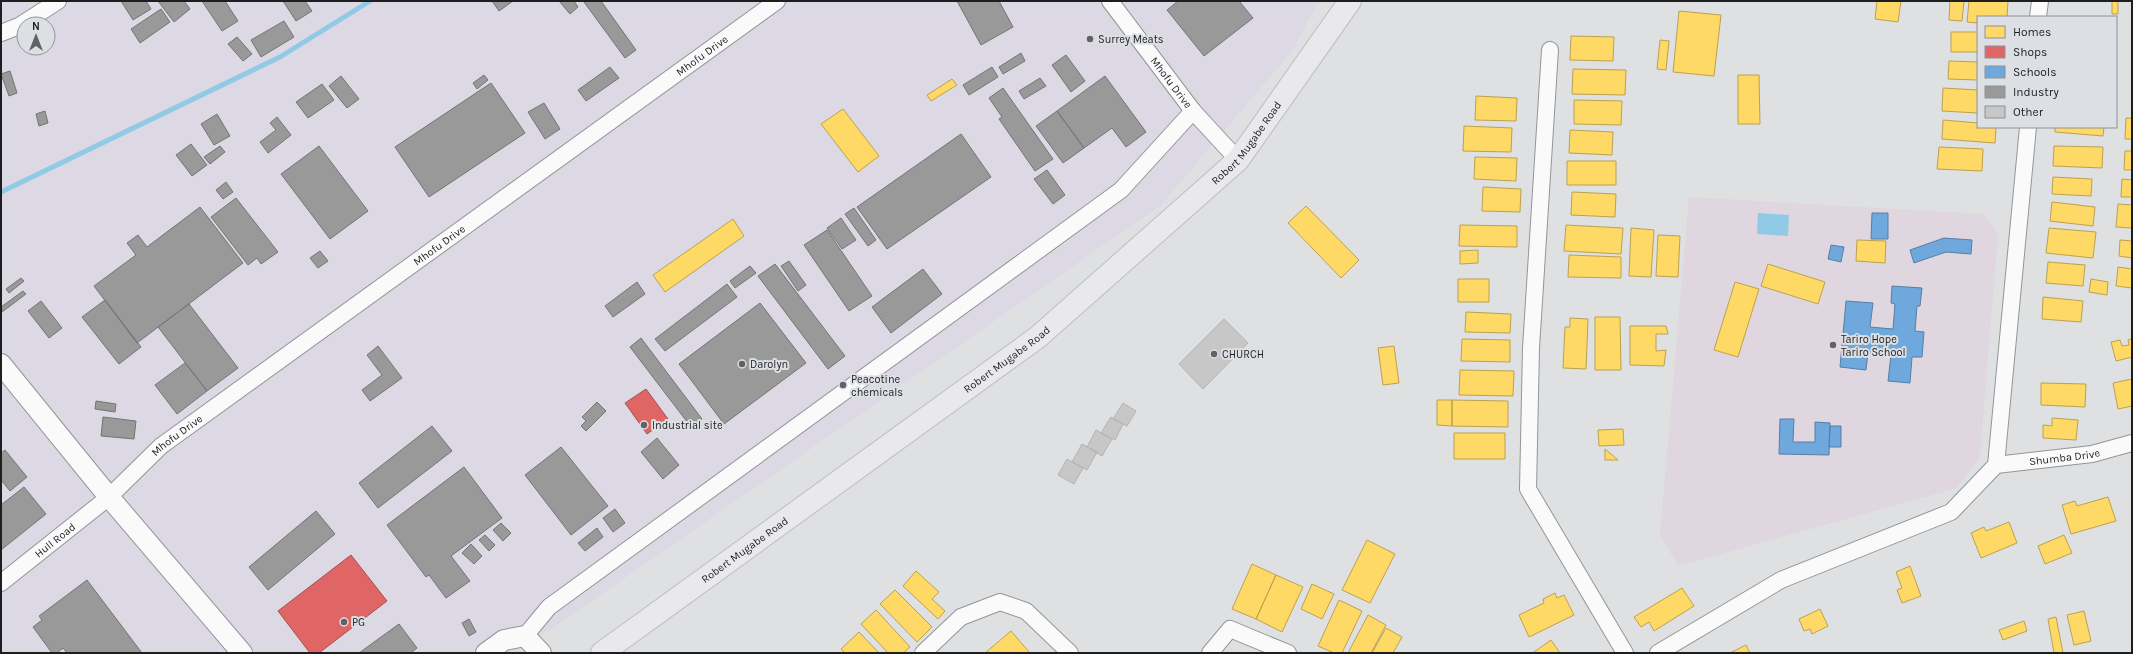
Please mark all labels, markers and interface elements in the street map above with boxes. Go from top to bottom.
north arrow [16,16,56,56]
legend [1977,16,2117,128]
text: N [32,20,40,33]
text: Homes [2013,25,2051,39]
street label: Mhofu Drive [674,32,731,79]
place label: Surrey Meats [1098,33,1164,46]
marker: Surrey Meats [1085,34,1095,44]
text: Shops [2013,45,2047,59]
street label: Mhofu Drive [1148,55,1195,111]
text: Schools [2013,65,2056,79]
text: Industry [2013,85,2059,99]
street label: Robert Mugabe Road [1209,99,1284,188]
text: Other [2013,105,2044,119]
street label: Mhofu Drive [411,222,468,269]
street label: Robert Mugabe Road [961,323,1053,396]
place label: Tariro Hope Tariro School [1841,333,1906,359]
marker: Tariro Hope Tariro School [1828,340,1838,350]
place label: CHURCH [1222,348,1264,361]
marker: CHURCH [1209,349,1219,359]
place label: Darolyn [750,358,788,371]
marker: Darolyn [737,359,747,369]
place label: Peacotine chemicals [851,373,903,399]
marker: Peacotine chemicals [838,380,848,390]
street label: Mhofu Drive [149,412,206,459]
place label: Industrial site [652,419,723,432]
marker: Industrial site [639,420,649,430]
street label: Shumba Drive [2028,446,2102,468]
street label: Robert Mugabe Road [699,514,791,586]
street label: Hull Road [32,520,78,561]
place label: PG [352,616,365,629]
marker: PG [339,617,349,627]

